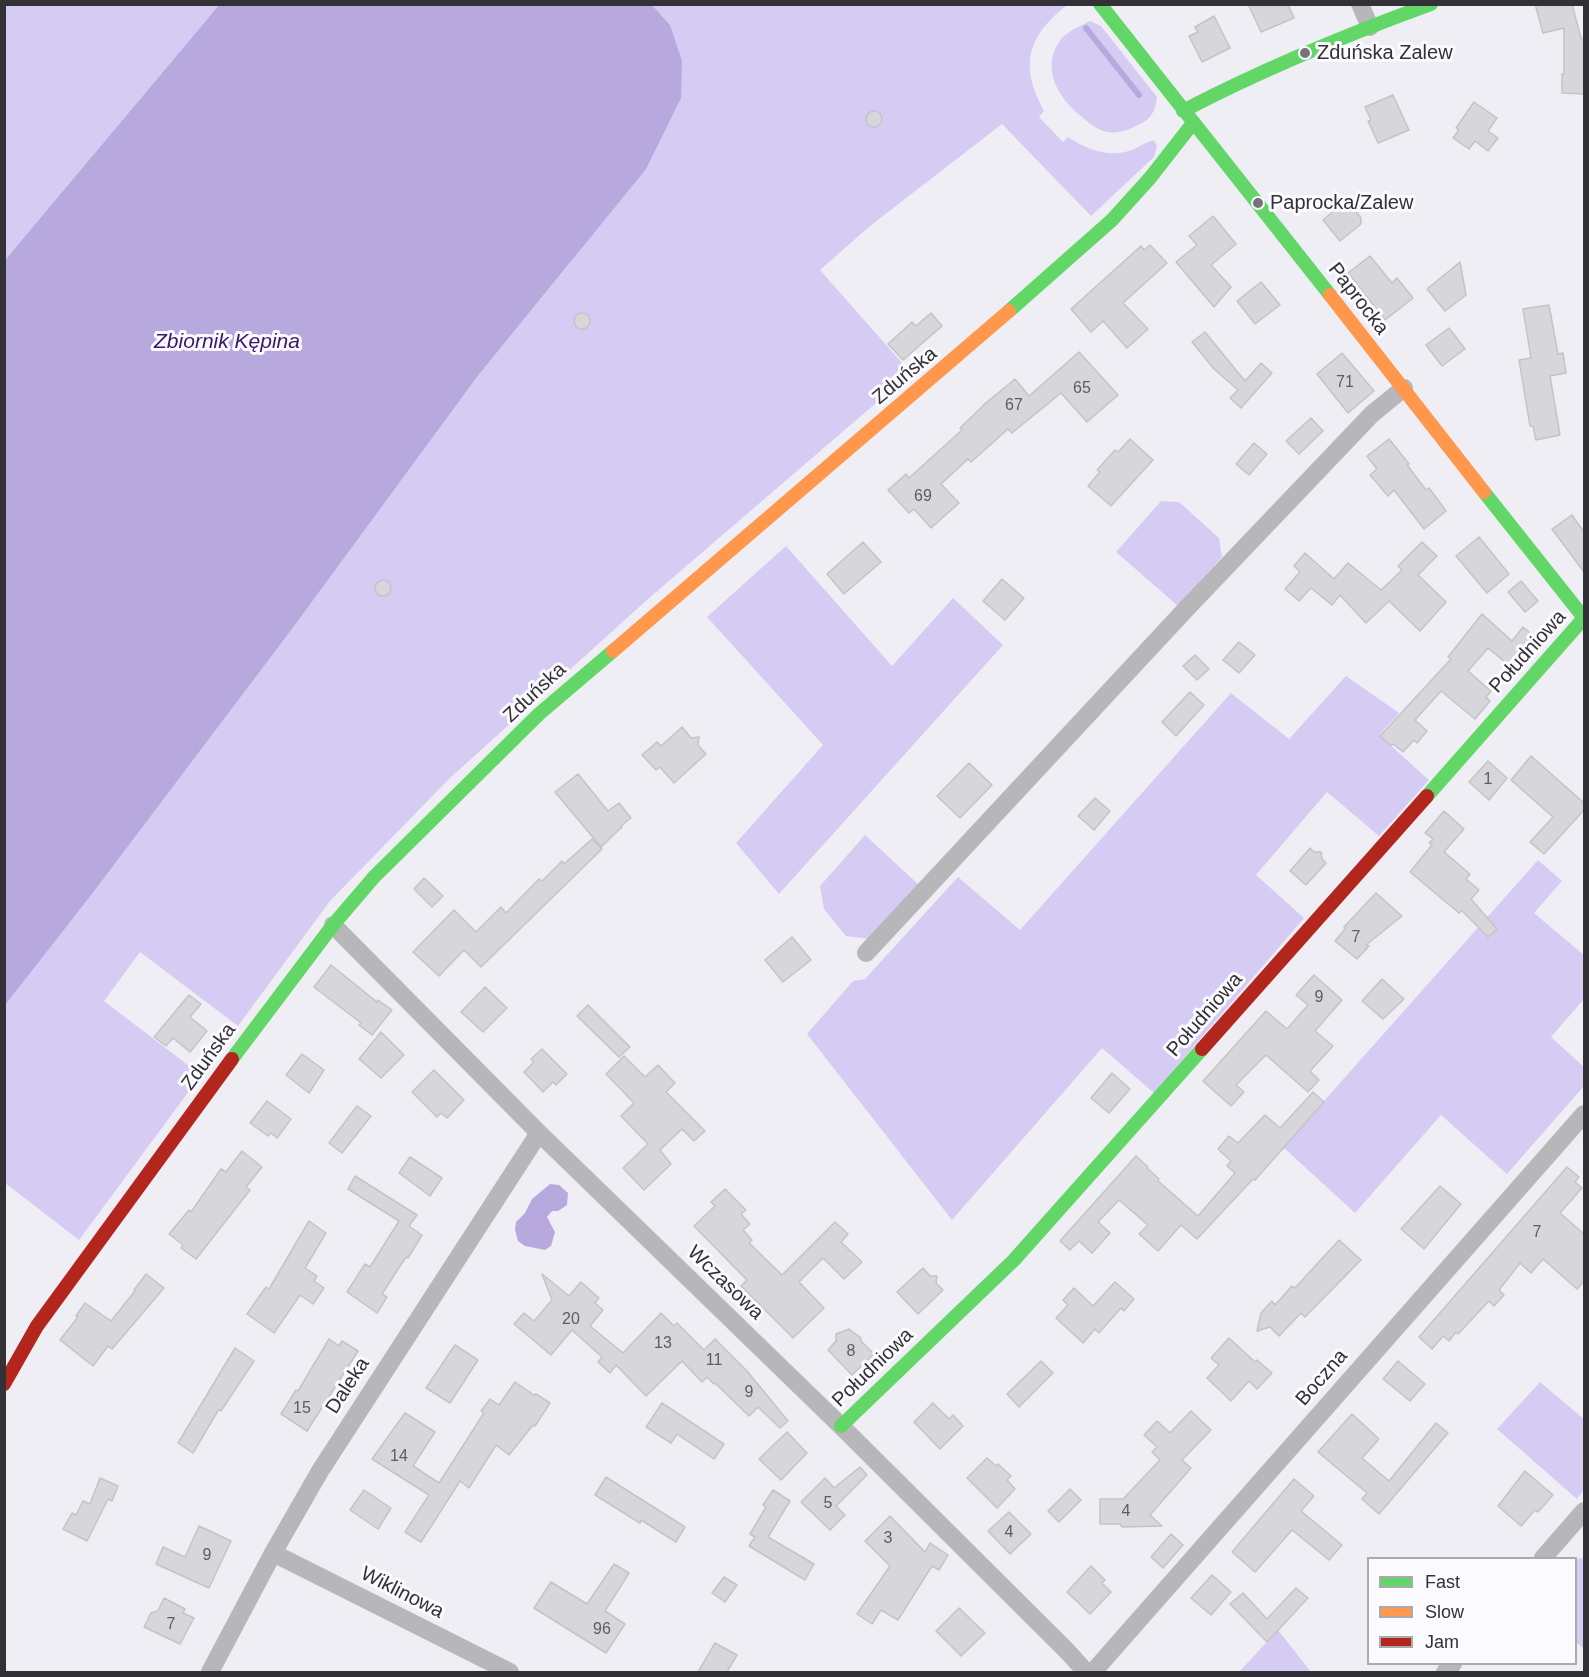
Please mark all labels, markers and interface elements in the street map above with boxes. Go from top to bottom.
place label: Zduńska Zalew [1317,41,1453,65]
marker: Zduńska Zalew [1298,46,1312,60]
place label: Paprocka/Zalew [1270,191,1413,215]
marker: Paprocka/Zalew [1251,196,1265,210]
street label: Paprocka [1323,258,1393,340]
water label: Zbiornik Kępina [154,329,300,355]
street label: Zduńska [868,342,942,410]
house number: 71 [1336,373,1354,393]
house number: 65 [1073,379,1091,399]
house number: 67 [1005,396,1023,416]
house number: 69 [914,487,932,507]
street label: Południowa [1484,606,1572,698]
street label: Zduńska [499,658,571,728]
house number: 1 [1484,770,1492,790]
house number: 7 [1352,928,1360,948]
street label: Południowa [1162,968,1248,1062]
house number: 9 [1315,988,1323,1008]
street label: Zduńska [177,1019,241,1095]
house number: 7 [1533,1223,1541,1243]
street label: Wczasowa [682,1241,768,1325]
house number: 20 [562,1310,580,1330]
street label: Południowa [827,1323,919,1413]
house number: 13 [654,1334,672,1354]
house number: 8 [847,1342,855,1362]
street label: Boczna [1291,1345,1353,1411]
house number: 11 [706,1351,722,1371]
street label: Daleka [321,1353,375,1419]
house number: 9 [745,1383,753,1403]
house number: 15 [293,1399,311,1419]
house number: 14 [390,1447,408,1467]
house number: 5 [824,1494,832,1514]
house number: 4 [1122,1502,1130,1522]
house number: 4 [1005,1523,1013,1543]
house number: 3 [884,1529,892,1549]
house number: 9 [203,1546,211,1566]
legend [1367,1557,1577,1665]
street label: Wiklinowa [356,1562,448,1624]
text: Fast [1425,1572,1460,1592]
text: Slow [1425,1602,1464,1622]
house number: 7 [167,1615,175,1635]
house number: 96 [593,1620,611,1640]
text: Jam [1425,1632,1459,1652]

